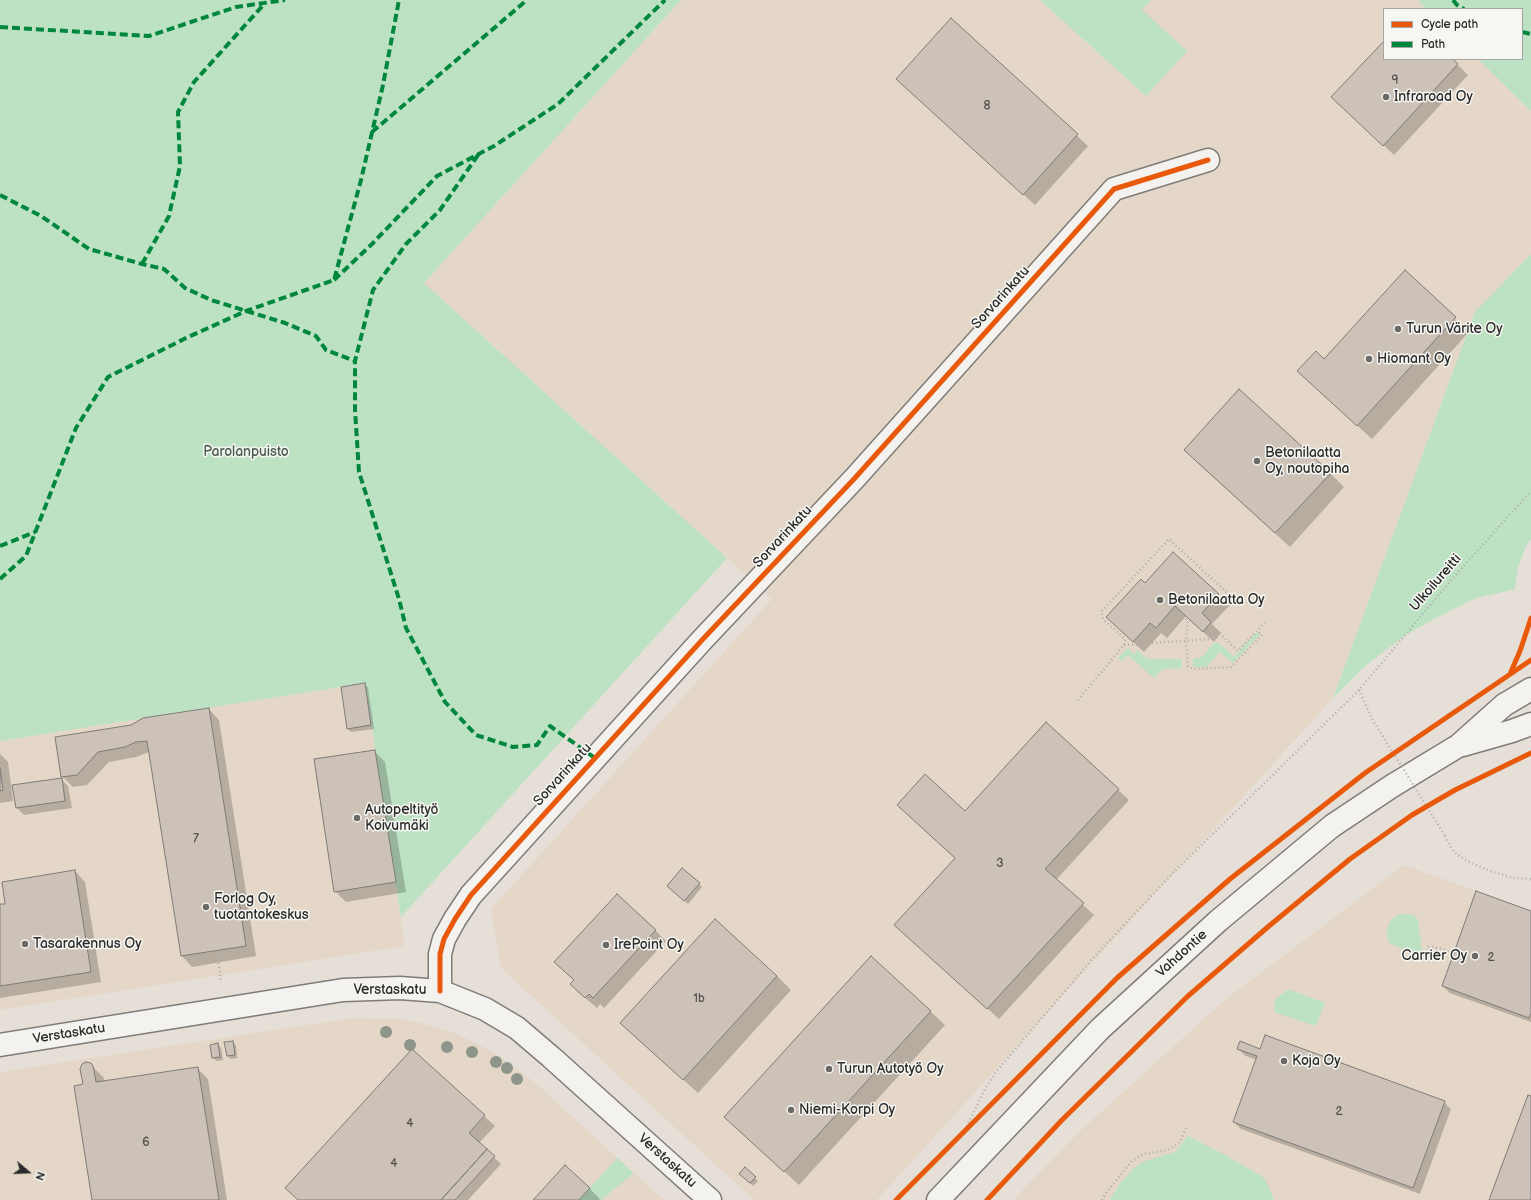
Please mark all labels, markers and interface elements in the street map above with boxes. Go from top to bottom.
legend [1383,8,1523,60]
text: Cycle path [1421,17,1478,32]
text: Path [1421,37,1445,52]
house number: 9 [1392,74,1398,88]
place label: Infraroad Oy [1394,89,1473,105]
marker: Infraroad Oy [1381,92,1391,102]
house number: 8 [984,99,990,113]
street label: Sorvarinkatu [968,263,1034,333]
place label: Turun Värite Oy [1406,321,1502,337]
marker: Turun Värite Oy [1393,324,1403,334]
place label: Hiomant Oy [1377,351,1451,367]
marker: Hiomant Oy [1364,354,1374,364]
park label: Parolanpuisto [203,444,289,460]
place label: Betonilaatta Oy, noutopiha [1265,445,1350,478]
marker: Betonilaatta Oy, noutopiha [1252,456,1262,466]
street label: Sorvarinkatu [750,502,816,572]
street label: Ulkoilureitti [1407,551,1465,615]
place label: Betonilaatta Oy [1168,592,1265,608]
marker: Betonilaatta Oy [1155,595,1165,605]
street label: Sorvarinkatu [530,740,596,810]
place label: Autopeltityö Koivumäki [365,802,438,834]
marker: Autopeltityö Koivumäki [352,813,362,823]
house number: 7 [193,832,199,846]
house number: 3 [996,857,1004,871]
place label: Forlog Oy, tuotantokeskus [214,891,309,924]
marker: Forlog Oy, tuotantokeskus [201,902,211,912]
street label: Vahdontie [1153,927,1211,981]
place label: Tasarakennus Oy [33,936,142,952]
place label: IrePoint Oy [614,937,684,953]
marker: Tasarakennus Oy [20,939,30,949]
marker: IrePoint Oy [601,940,611,950]
place label: Carrier Oy [1402,948,1467,964]
marker: Carrier Oy [1470,951,1480,961]
house number: 2 [1487,951,1495,965]
street label: Verstaskatu [353,982,427,998]
house number: 1b [693,992,705,1006]
street label: Verstaskatu [32,1020,106,1048]
place label: Koja Oy [1292,1053,1341,1069]
marker: Koja Oy [1279,1056,1289,1066]
place label: Turun Autotyö Oy [837,1061,943,1077]
marker: Turun Autotyö Oy [824,1064,834,1074]
place label: Niemi-Korpi Oy [799,1102,895,1118]
marker: Niemi-Korpi Oy [786,1105,796,1115]
house number: 2 [1335,1105,1343,1119]
house number: 4 [406,1117,414,1131]
street label: Verstaskatu [634,1130,700,1192]
house number: 6 [142,1136,150,1150]
north arrow [8,1152,48,1192]
house number: 4 [390,1157,398,1171]
text: N [32,1170,47,1182]

